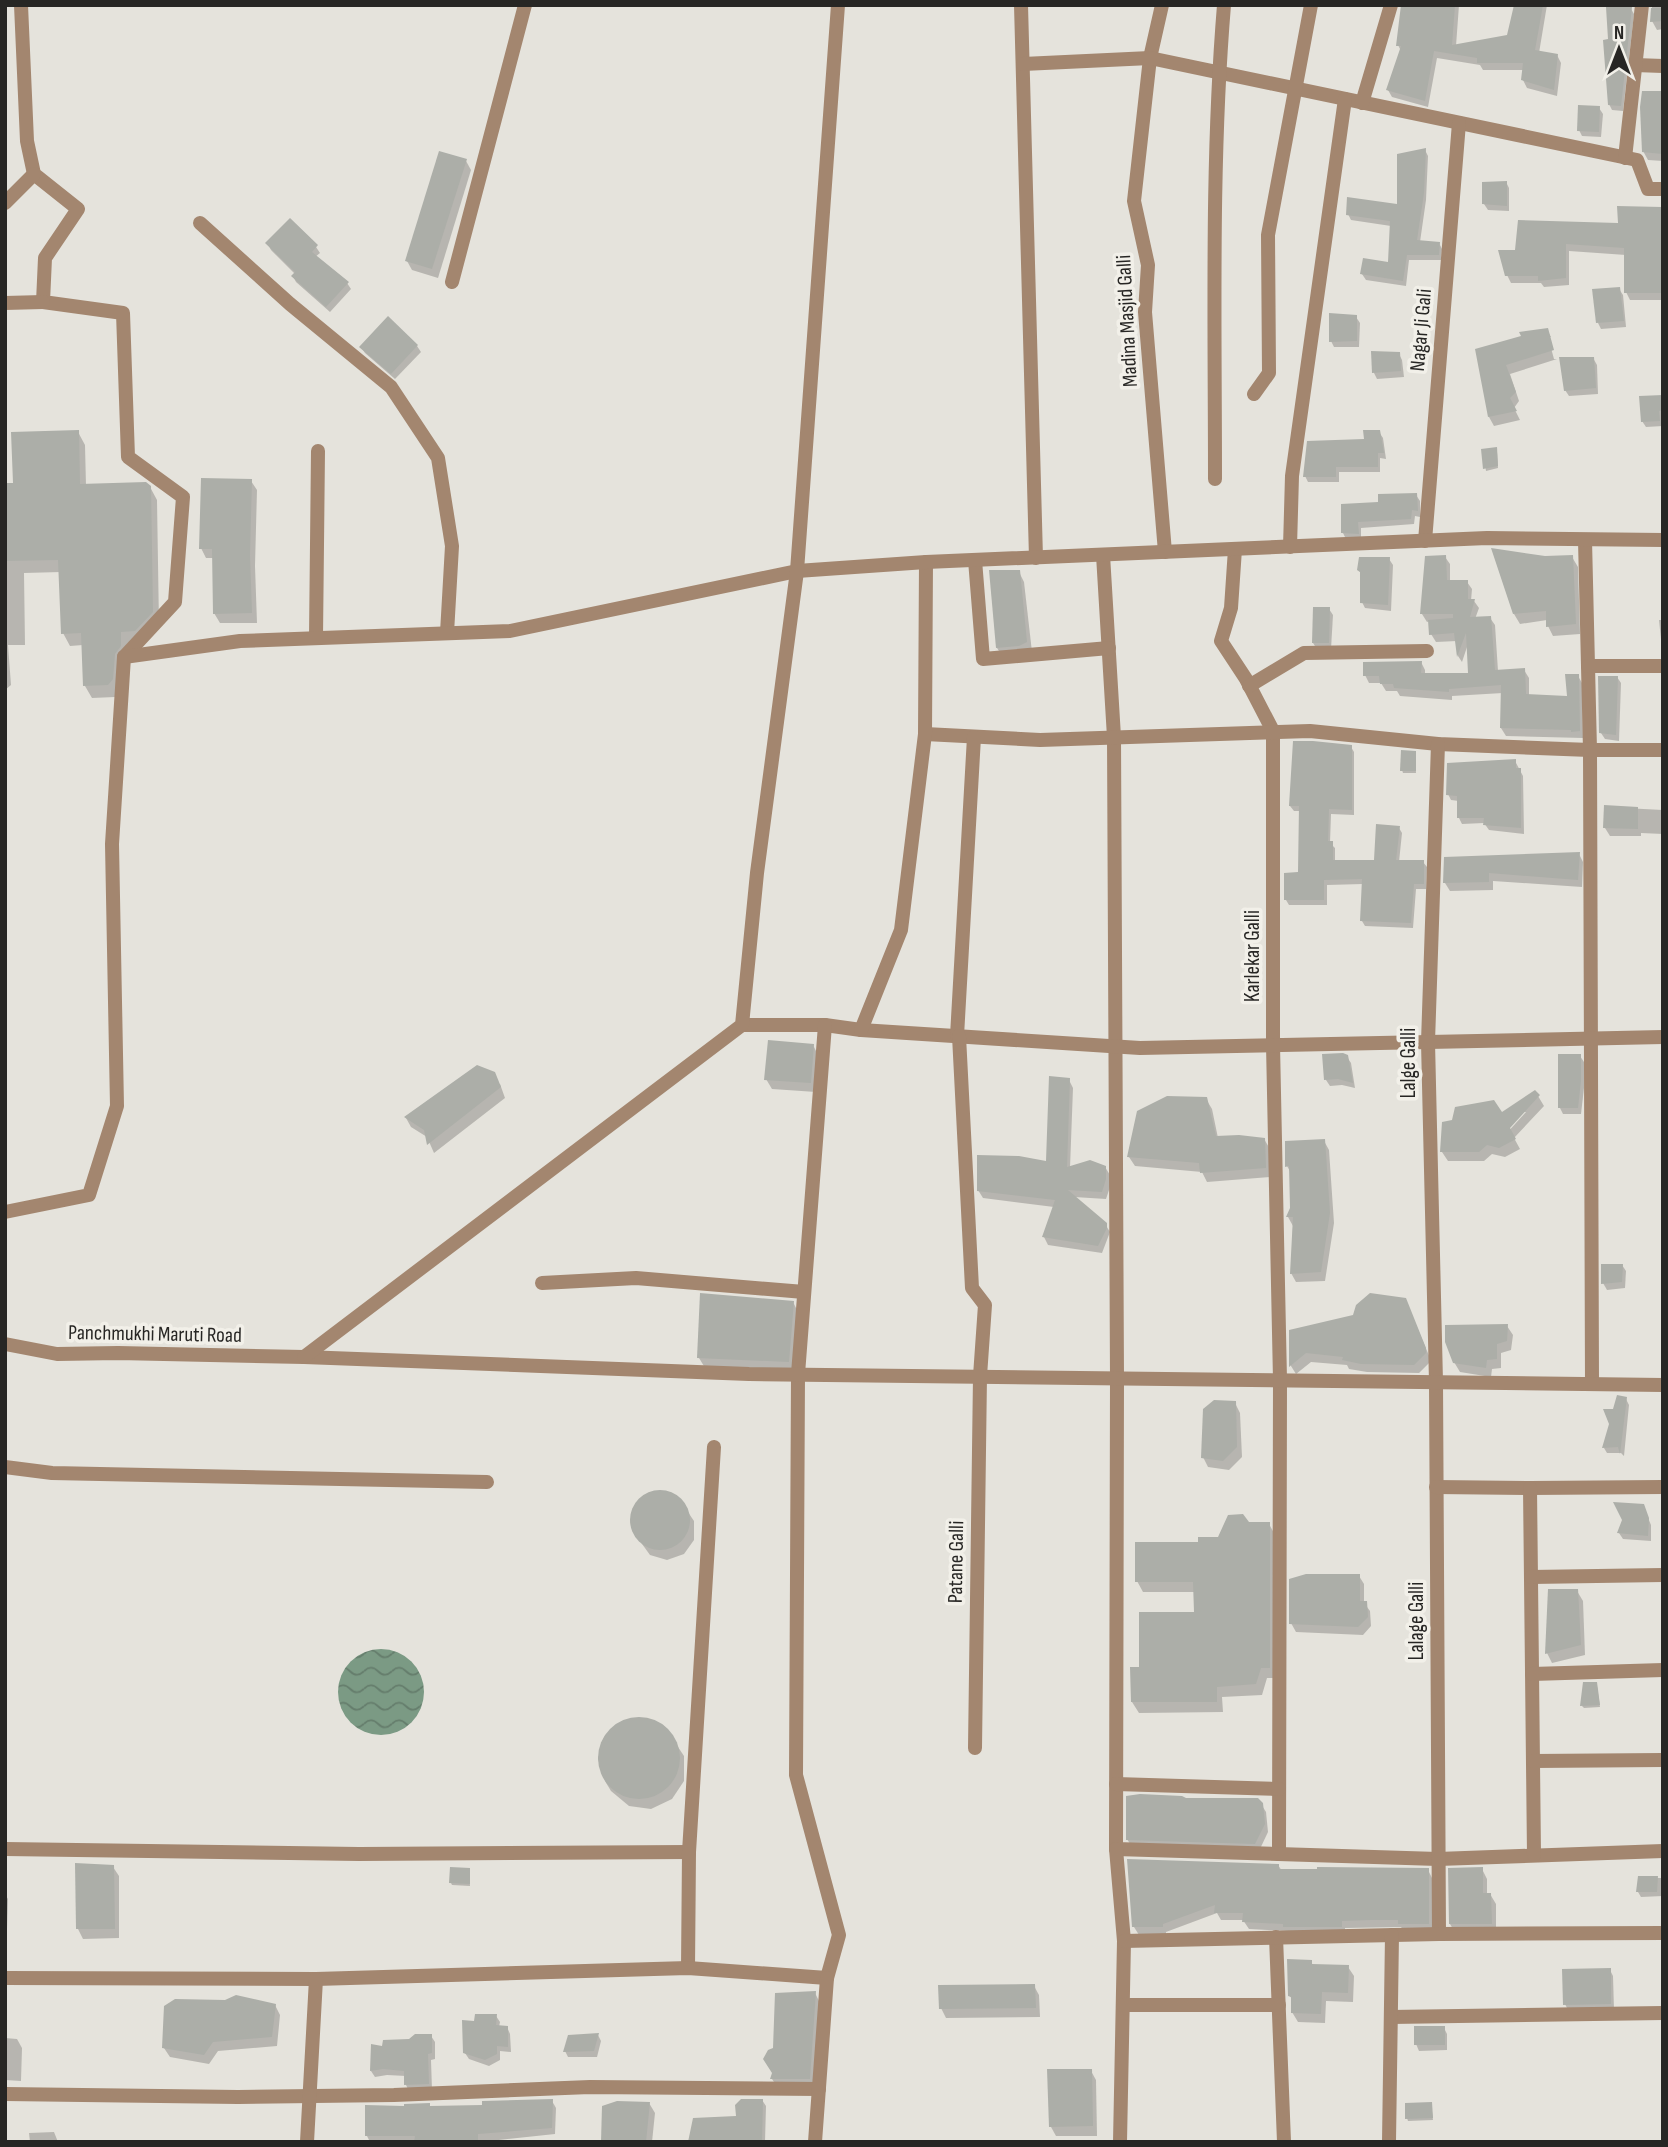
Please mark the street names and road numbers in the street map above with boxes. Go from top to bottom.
street label: Madina Masjid Galli [1111,254,1143,388]
street label: Nagar Ji Gali [1405,288,1437,372]
street label: Karlekar Galli [1240,910,1265,1002]
street label: Lalge Galli [1396,1028,1421,1098]
street label: Panchmukhi Maruti Road [68,1320,242,1348]
street label: Patane Galli [943,1521,969,1603]
street label: Lalage Galli [1404,1582,1429,1660]

